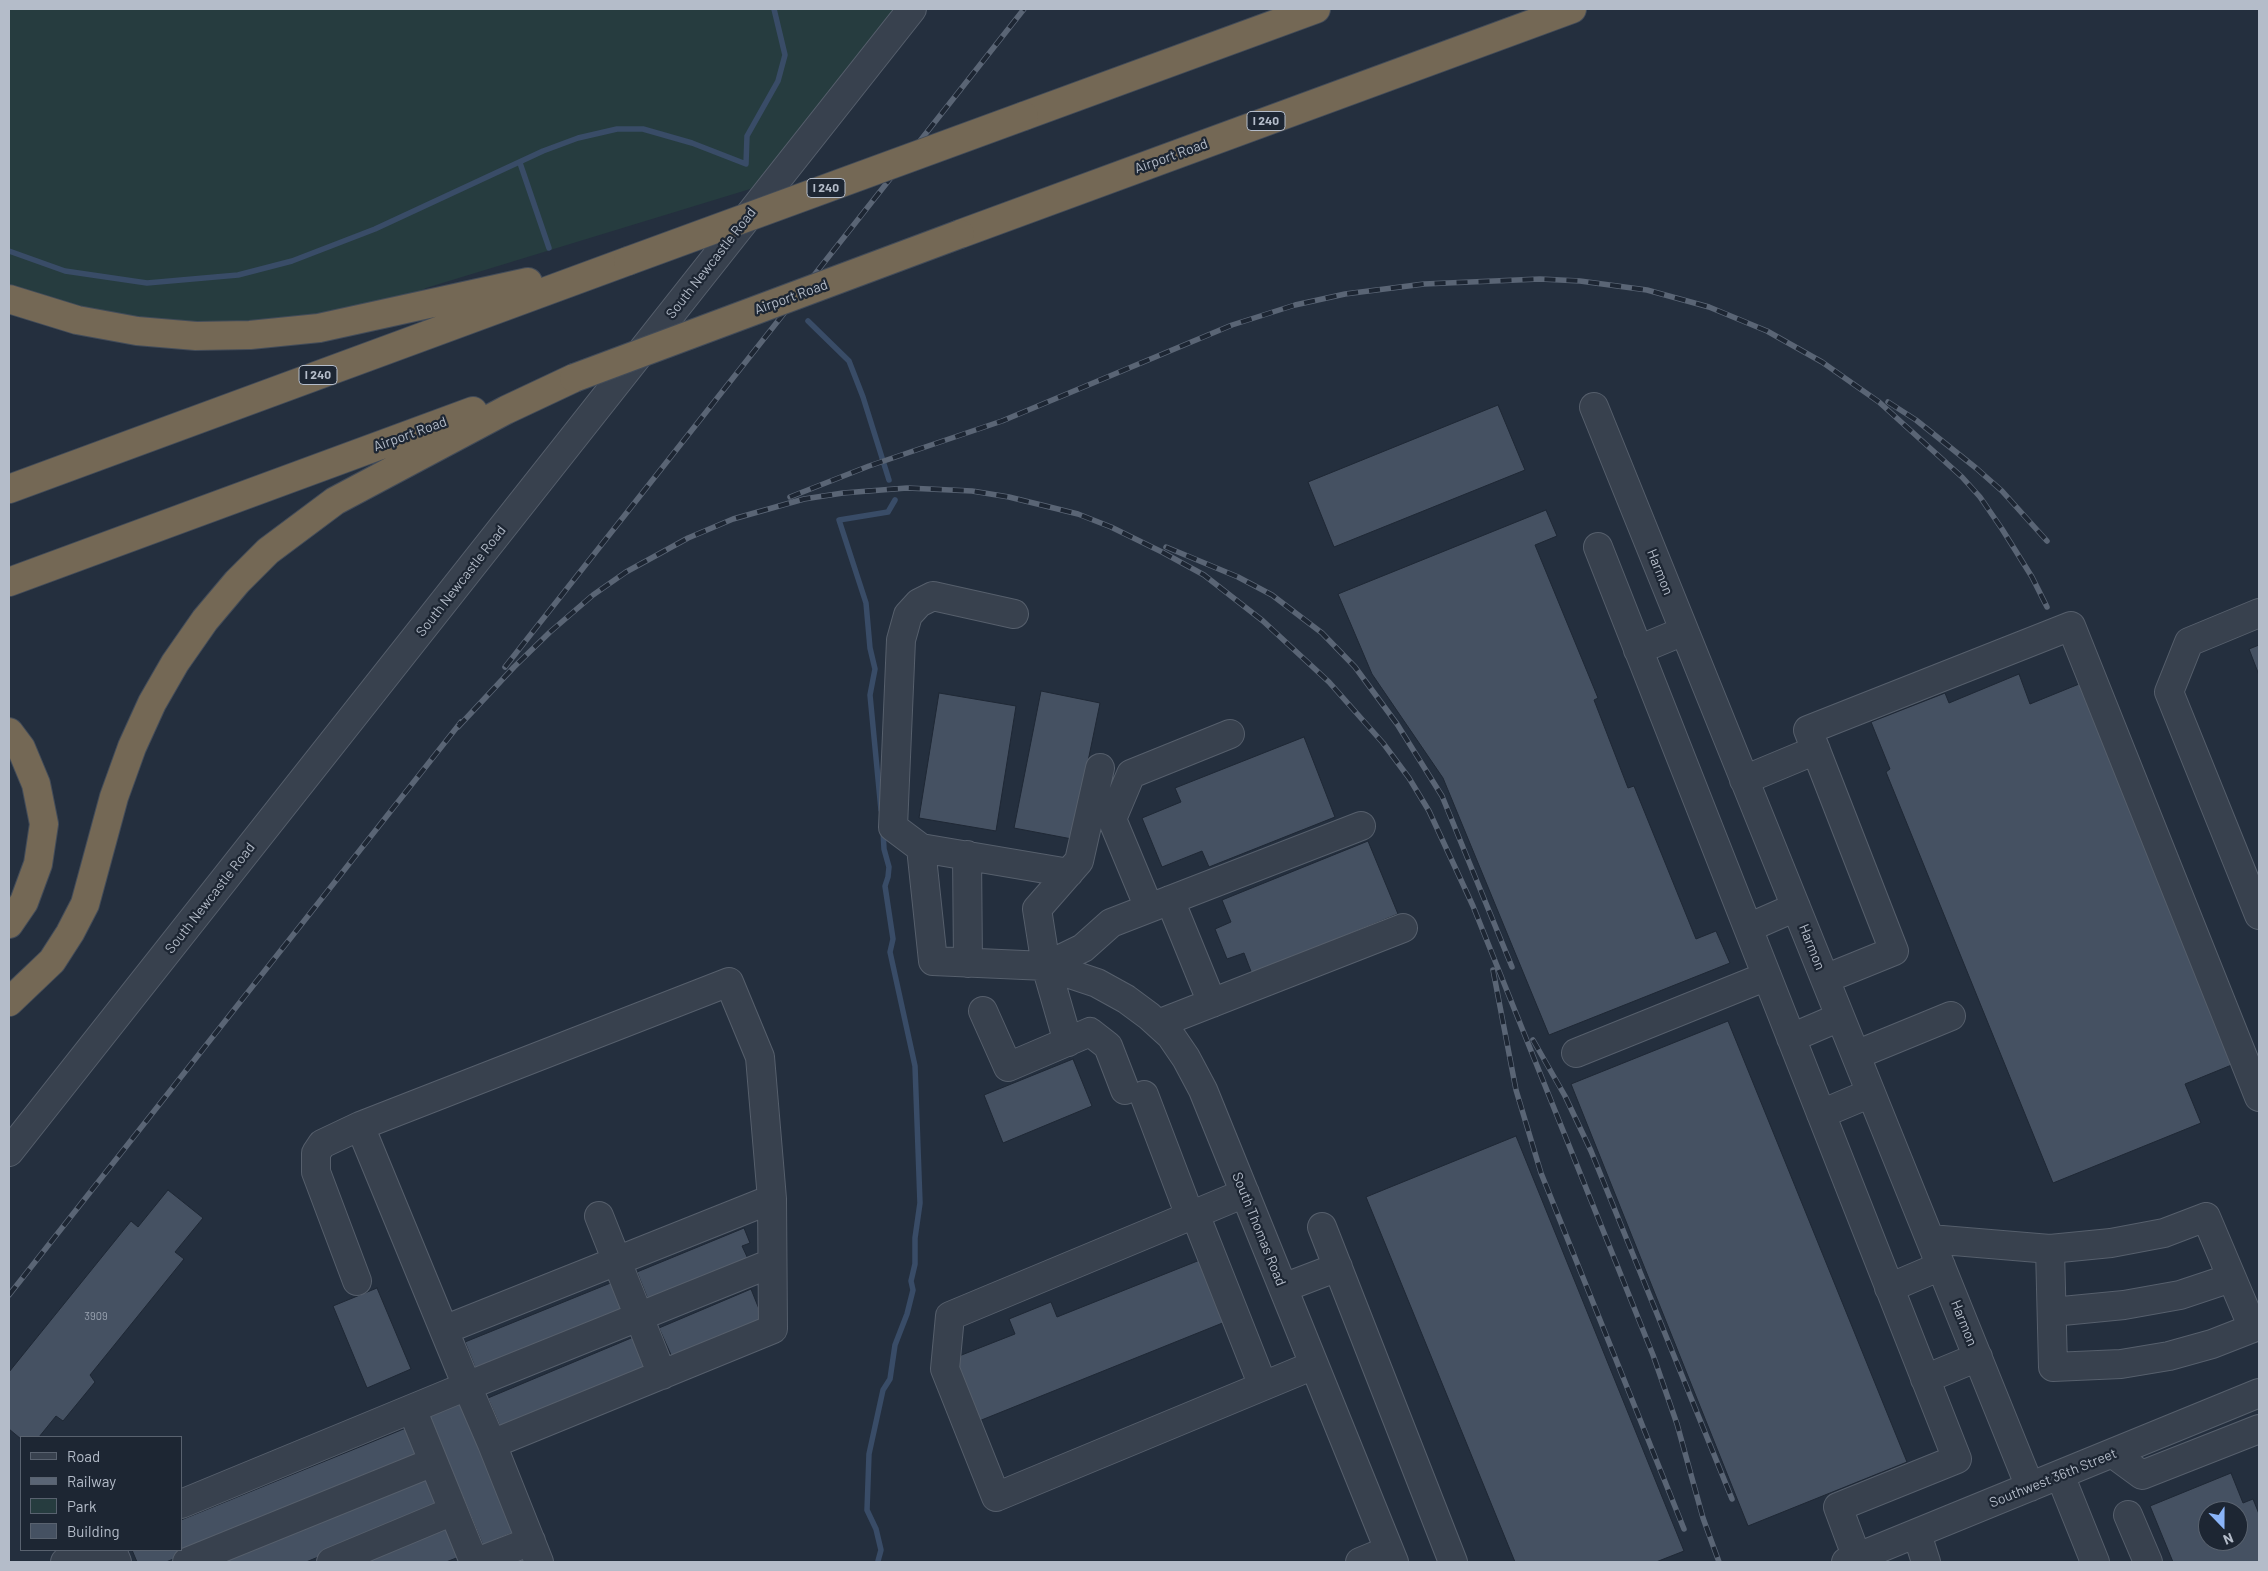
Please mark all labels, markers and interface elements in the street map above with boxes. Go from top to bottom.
road number: I 240 [1247,112,1285,130]
street label: Airport Road [1132,135,1210,177]
road number: I 240 [807,178,845,198]
street label: South Newcastle Road [663,204,759,322]
street label: Airport Road [752,276,830,318]
road number: I 240 [299,366,337,384]
street label: Airport Road [371,413,449,455]
street label: South Newcastle Road [413,522,509,640]
street label: Harmon [1643,547,1677,597]
street label: South Newcastle Road [162,839,258,957]
street label: Harmon [1795,922,1829,972]
street label: South Thomas Road [1229,1170,1289,1288]
street label: Harmon [1947,1298,1981,1348]
house number: 3909 [84,1309,108,1323]
legend [20,1436,182,1551]
street label: Southwest 36th Street [1987,1445,2119,1511]
text: Road [67,1447,100,1465]
text: Railway [67,1472,116,1490]
text: Park [67,1497,96,1515]
north arrow [2198,1501,2248,1551]
text: Building [67,1522,120,1540]
text: N [2221,1530,2236,1549]

